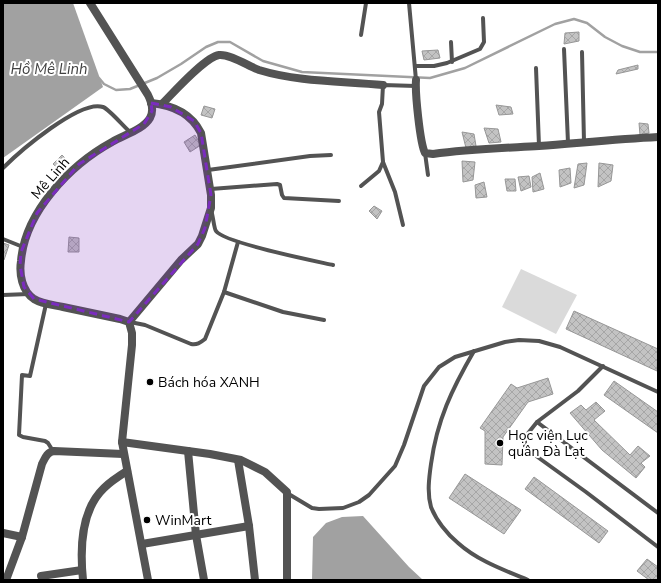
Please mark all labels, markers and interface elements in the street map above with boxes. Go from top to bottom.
water label: Hồ Mê Linh [11,59,87,79]
street label: Mê Linh [27,153,74,203]
place label: Bách hóa XANH [158,373,260,392]
marker: Bách hóa XANH [145,377,155,387]
place label: Học viện Lục quân Đà Lạt [508,426,588,461]
marker: Học viện Lục quân Đà Lạt [495,438,505,448]
place label: WinMart [155,511,211,530]
marker: WinMart [142,515,152,525]

